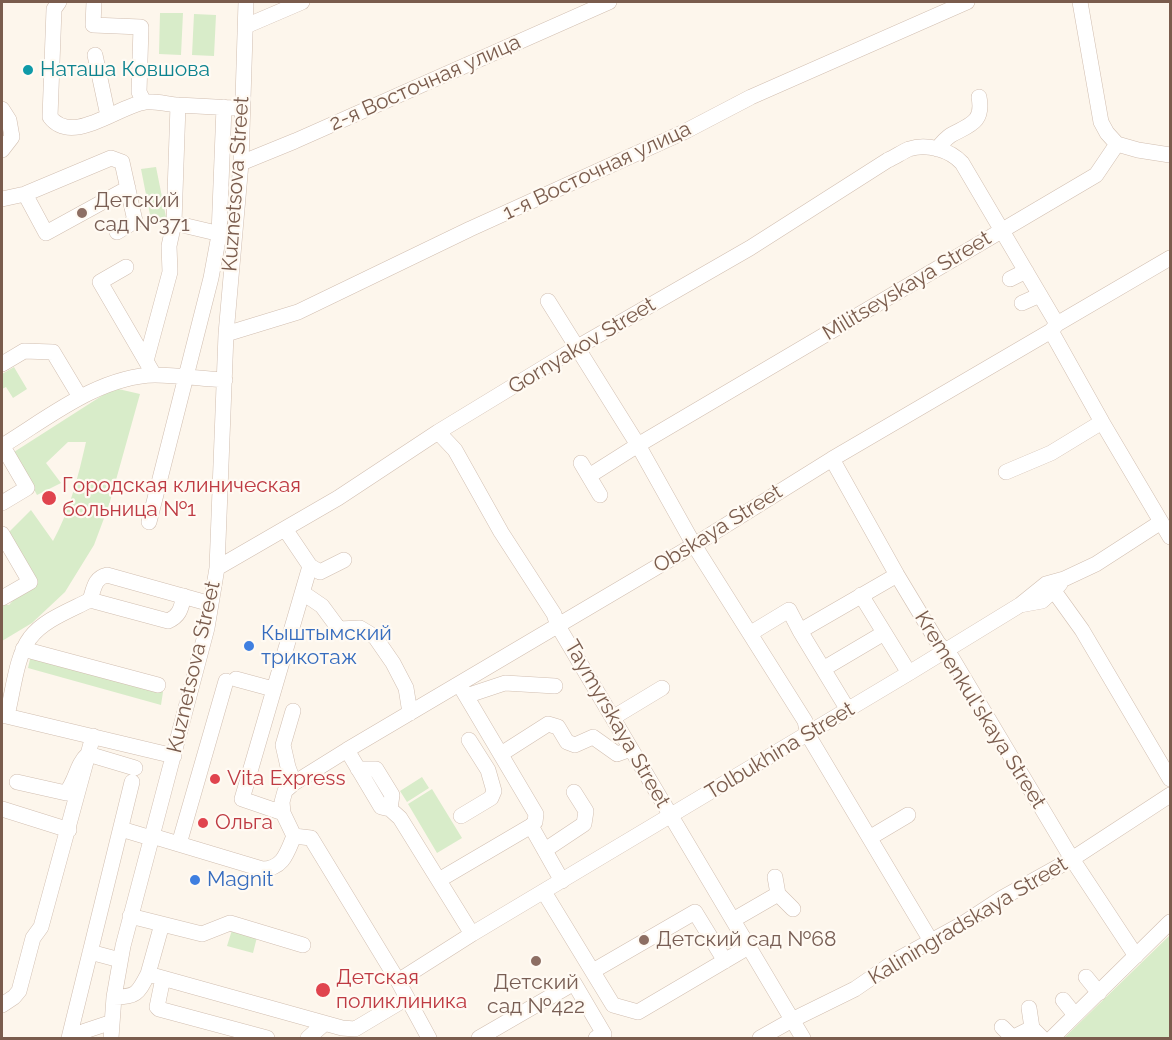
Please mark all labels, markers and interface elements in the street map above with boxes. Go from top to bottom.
street label: 2-я Восточная улица [325,29,525,137]
place label: Наташа Ковшова [40,57,210,83]
marker: Наташа Ковшова [21,63,35,77]
street label: Kuznetsova Street [217,96,255,272]
street label: 1-я Восточная улица [499,116,695,226]
place label: Детский сад №371 [94,188,190,238]
marker: Детский сад №371 [75,206,89,220]
street label: Militseyskaya Street [818,226,996,346]
street label: Gornyakov Street [504,292,660,400]
place label: Городская клиническая больница №1 [62,473,301,523]
street label: Obskaya Street [649,479,787,579]
marker: Городская клиническая больница №1 [40,489,58,507]
street label: Kuznetsova Street [162,579,226,755]
street label: Kremenkul'skaya Street [909,607,1051,813]
place label: Кыштымский трикотаж [261,621,392,671]
street label: Taymyrskaya Street [559,636,675,812]
marker: Кыштымский трикотаж [242,639,256,653]
street label: Tolbukhina Street [701,697,859,805]
place label: Vita Express [227,766,346,792]
marker: Vita Express [208,772,222,786]
place label: Ольга [215,810,273,836]
marker: Ольга [196,816,210,830]
street label: Kaliningradskaya Street [864,852,1072,990]
place label: Magnit [207,867,274,893]
marker: Magnit [188,873,202,887]
place label: Детский сад №68 [656,927,836,953]
marker: Детский сад №68 [637,933,651,947]
marker: Детский сад №422 [529,954,543,968]
place label: Детская поликлиника [336,965,467,1015]
place label: Детский сад №422 [487,970,585,1020]
marker: Детская поликлиника [314,981,332,999]

